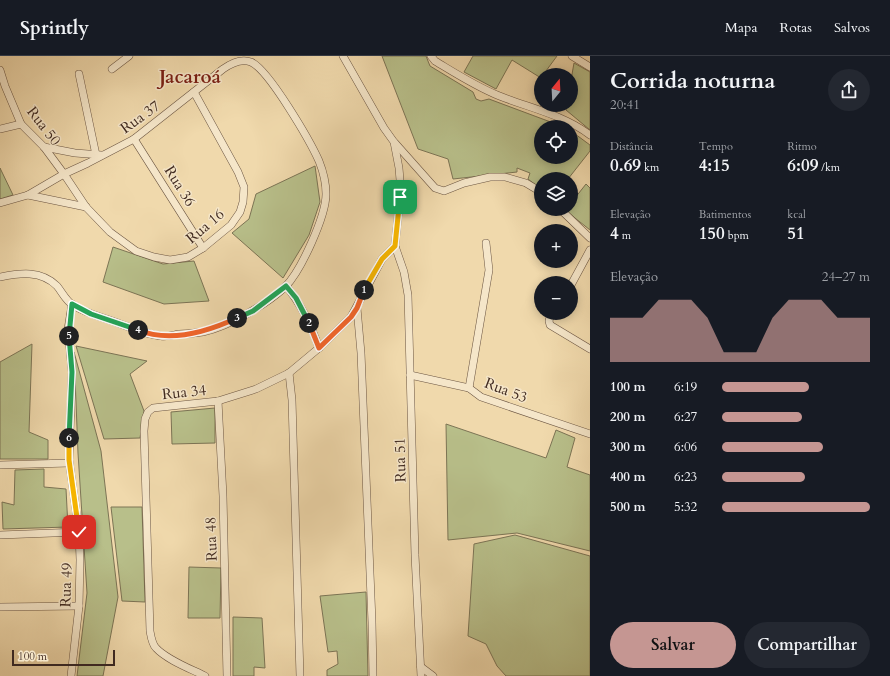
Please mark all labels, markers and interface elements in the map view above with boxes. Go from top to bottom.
text: Sprintly [20,15,89,41]
text: Mapa [725,18,758,37]
text: Rotas [780,18,812,37]
text: Salvos [834,18,870,37]
district label: Jacaroá [156,64,222,90]
text: Corrida noturna [610,66,775,96]
north arrow [534,68,578,112]
map controls [534,68,578,320]
button: share [828,69,870,111]
street label: Rua 37 [116,96,164,138]
text: 20:41 [610,96,640,114]
street label: Rua 50 [22,102,66,150]
button: locate [534,120,578,164]
text: Distância [610,139,653,154]
text: Tempo [699,139,733,154]
text: Ritmo [787,139,817,154]
text: 0.69 [610,154,641,177]
text: 4:15 [699,154,730,177]
text: 6:09 [787,154,818,177]
text: km [641,160,659,175]
text: /km [818,160,840,175]
street label: Rua 36 [160,162,200,210]
button: layers [534,172,578,216]
pin [383,180,417,214]
icon: arrive [389,186,411,208]
street label: Rua 16 [182,204,229,248]
text: Elevação [610,207,651,222]
text: Batimentos [699,207,751,222]
text: kcal [787,207,806,222]
text: 4 [610,222,619,245]
text: 150 [699,222,725,245]
text: 51 [787,222,805,245]
button: + [534,224,578,268]
text: m [619,228,631,243]
text: bpm [725,228,749,243]
text: Elevação [610,268,658,286]
text: 24–27 m [822,268,870,286]
button: − [534,276,578,320]
pin: 1 [354,280,374,300]
text: 1 [361,282,367,297]
pin: 3 [227,308,247,328]
text: 3 [234,310,240,325]
pin: 2 [299,313,319,333]
text: 2 [306,315,312,330]
pin: 4 [128,320,148,340]
text: 4 [135,322,141,337]
pin: 5 [59,326,79,346]
text: 5 [66,328,72,343]
street label: Rua 53 [482,373,530,407]
text: 100 m [610,378,645,396]
text: 6:19 [674,378,697,396]
street label: Rua 34 [161,380,207,404]
text: 200 m [610,408,645,426]
text: 6:27 [674,408,697,426]
pin: 6 [59,428,79,448]
text: 6 [66,430,72,445]
street label: Rua 51 [390,438,410,482]
text: 300 m [610,438,645,456]
text: 6:06 [674,438,697,456]
text: 400 m [610,468,645,486]
text: 6:23 [674,468,697,486]
text: 500 m [610,498,645,516]
text: 5:32 [674,498,697,516]
pin [62,515,96,549]
street label: Rua 48 [200,516,222,562]
icon: check [68,521,90,543]
street label: Rua 49 [55,562,77,608]
button: Salvar [610,622,736,668]
button: Compartilhar [744,622,870,668]
scale bar [12,648,115,667]
text: 100 m [18,649,47,664]

